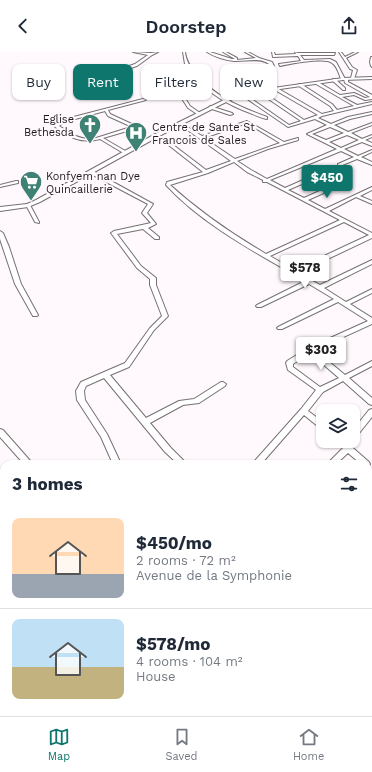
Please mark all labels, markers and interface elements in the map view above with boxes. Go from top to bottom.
icon: back [12,15,34,37]
icon: share [338,15,360,37]
text: Doorstep [146,16,226,37]
chip: Buy [12,64,65,100]
chip: Rent [73,64,133,100]
chip: Filters [141,64,212,100]
chip: New [220,64,277,100]
church icon: Eglise Bethesda [77,112,103,145]
place label: Eglise Bethesda [24,113,74,139]
hospital icon: Centre de Sante St Francois de Sales [123,120,149,153]
place label: Centre de Sante St Francois de Sales [152,121,255,147]
pin: $450 [303,165,351,199]
supermarket icon: Konfyem nan Dye Quincaillerie [18,169,44,202]
place label: Konfyem nan Dye Quincaillerie [46,170,140,196]
text: $450 [311,170,343,185]
pin: $578 [281,255,329,289]
text: $578 [289,260,321,275]
pin: $303 [297,337,345,371]
text: $303 [305,342,337,357]
map controls [316,404,360,448]
button: layers [316,404,360,448]
icon: filters [338,473,360,495]
text: 3 homes [12,474,83,494]
text: $450/mo [136,533,212,553]
icon: home [44,534,92,582]
text: 2 rooms · 72 m² [136,553,236,568]
text: Avenue de la Symphonie [136,568,292,583]
text: $578/mo [136,634,211,654]
icon: home [44,635,92,683]
text: 4 rooms · 104 m² [136,654,243,669]
text: House [136,669,176,684]
tab: Map [48,726,70,763]
tab: Saved [166,726,197,763]
tab: Home [293,726,324,763]

